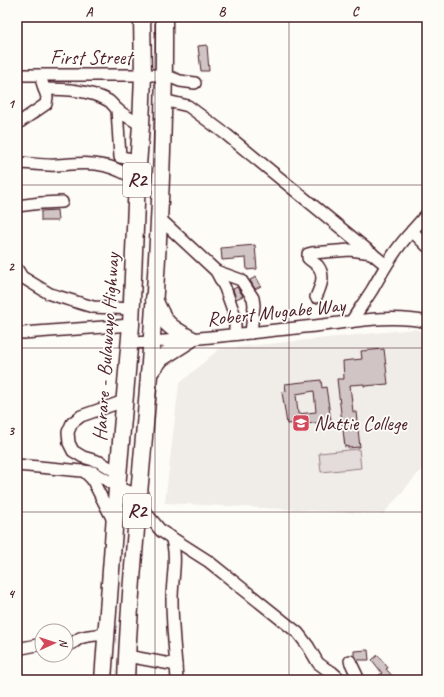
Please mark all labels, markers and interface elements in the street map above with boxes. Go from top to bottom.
text: A [86,4,94,20]
text: B [219,4,227,20]
text: C [352,4,360,20]
street label: First Street [50,45,135,70]
text: 1 [8,96,16,112]
road number: R2 [123,163,151,197]
street label: Harare - Bulawayo Highway [87,250,125,442]
text: 2 [8,259,15,275]
street label: Robert Mugabe Way [206,292,348,332]
place label: Nattie College [314,411,408,436]
school or university icon: Nattie College [291,413,311,433]
text: 3 [8,423,15,439]
road number: R2 [123,494,151,528]
text: 4 [8,586,16,602]
north arrow [34,623,74,663]
text: N [57,639,71,648]

